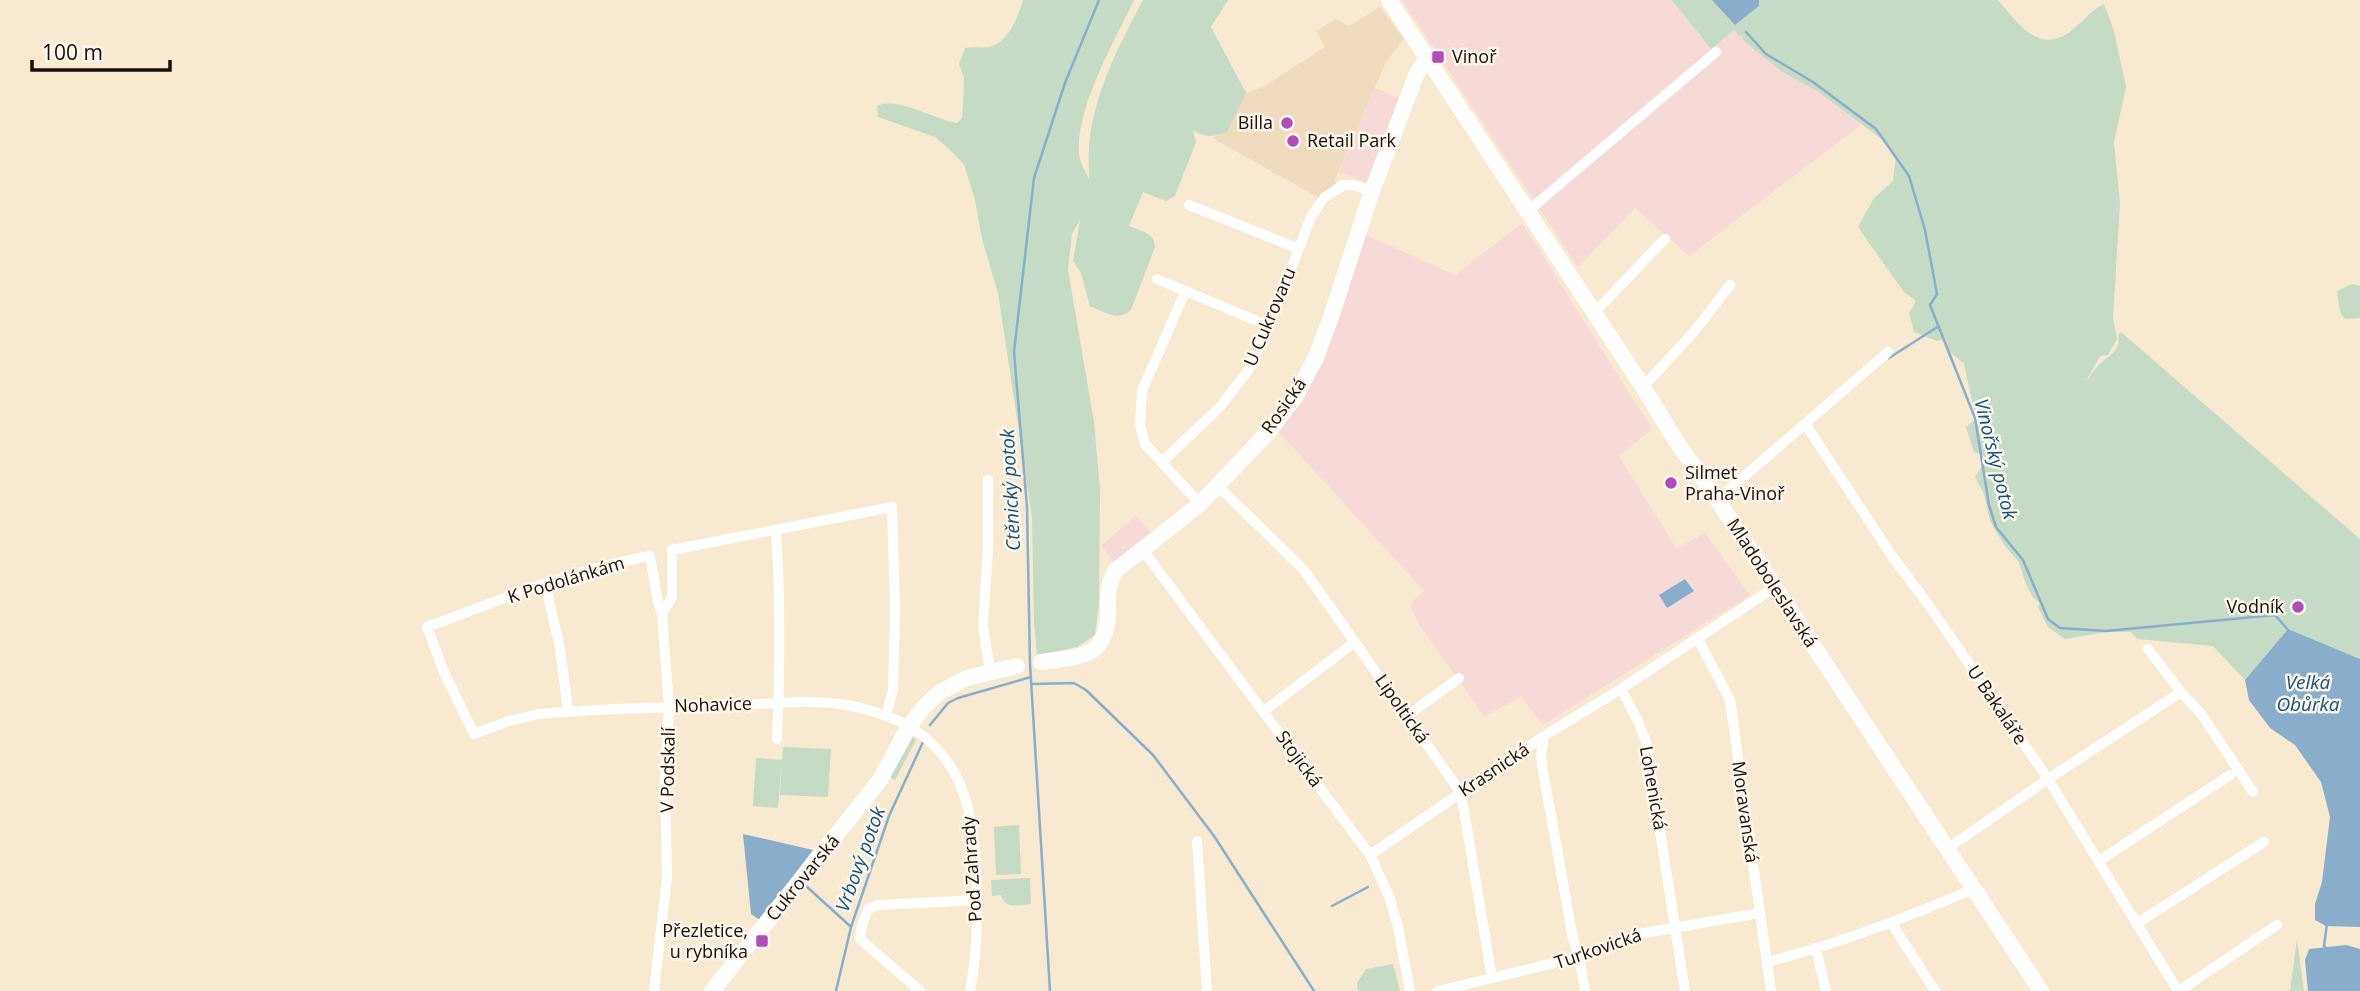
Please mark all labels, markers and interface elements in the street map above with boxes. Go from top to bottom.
scale bar [32,28,170,72]
text: 100 m [42,38,103,66]
place label: Vinoř [1452,44,1497,68]
marker: Vinoř [1430,49,1446,65]
place label: Billa [1238,110,1273,134]
marker: Billa [1279,115,1295,131]
place label: Retail Park [1307,128,1397,152]
marker: Retail Park [1285,133,1301,149]
street label: U Cukrovaru [1237,263,1301,370]
street label: Rosická [1255,373,1311,438]
water label: Vinořský potok [1968,396,2024,523]
water label: Ctěnický potok [994,428,1026,552]
place label: Silmet Praha-Vinoř [1685,460,1785,505]
marker: Silmet Praha-Vinoř [1663,475,1679,491]
street label: Mladoboleslavská [1722,513,1824,652]
street label: K Podolánkám [504,550,627,608]
place label: Vodník [2226,594,2285,618]
marker: Vodník [2290,599,2306,615]
street label: U Bakaláře [1962,660,2033,749]
street label: Lipoltická [1370,669,1435,748]
water label: Velká Obůrka [2276,669,2340,717]
street label: Nohavice [674,691,752,717]
street label: Stojická [1271,725,1328,791]
street label: V Podskalí [654,727,680,813]
street label: Krasnická [1453,737,1534,802]
street label: Lohenická [1635,744,1673,832]
street label: Moravanská [1727,759,1765,864]
water label: Vrbový potok [829,802,891,915]
street label: Pod Zahrady [955,814,987,923]
street label: Cukrovarská [760,829,844,925]
place label: Přezletice, u rybníka [662,918,748,963]
street label: Turkovická [1551,922,1644,974]
marker: Přezletice, u rybníka [754,933,770,949]

